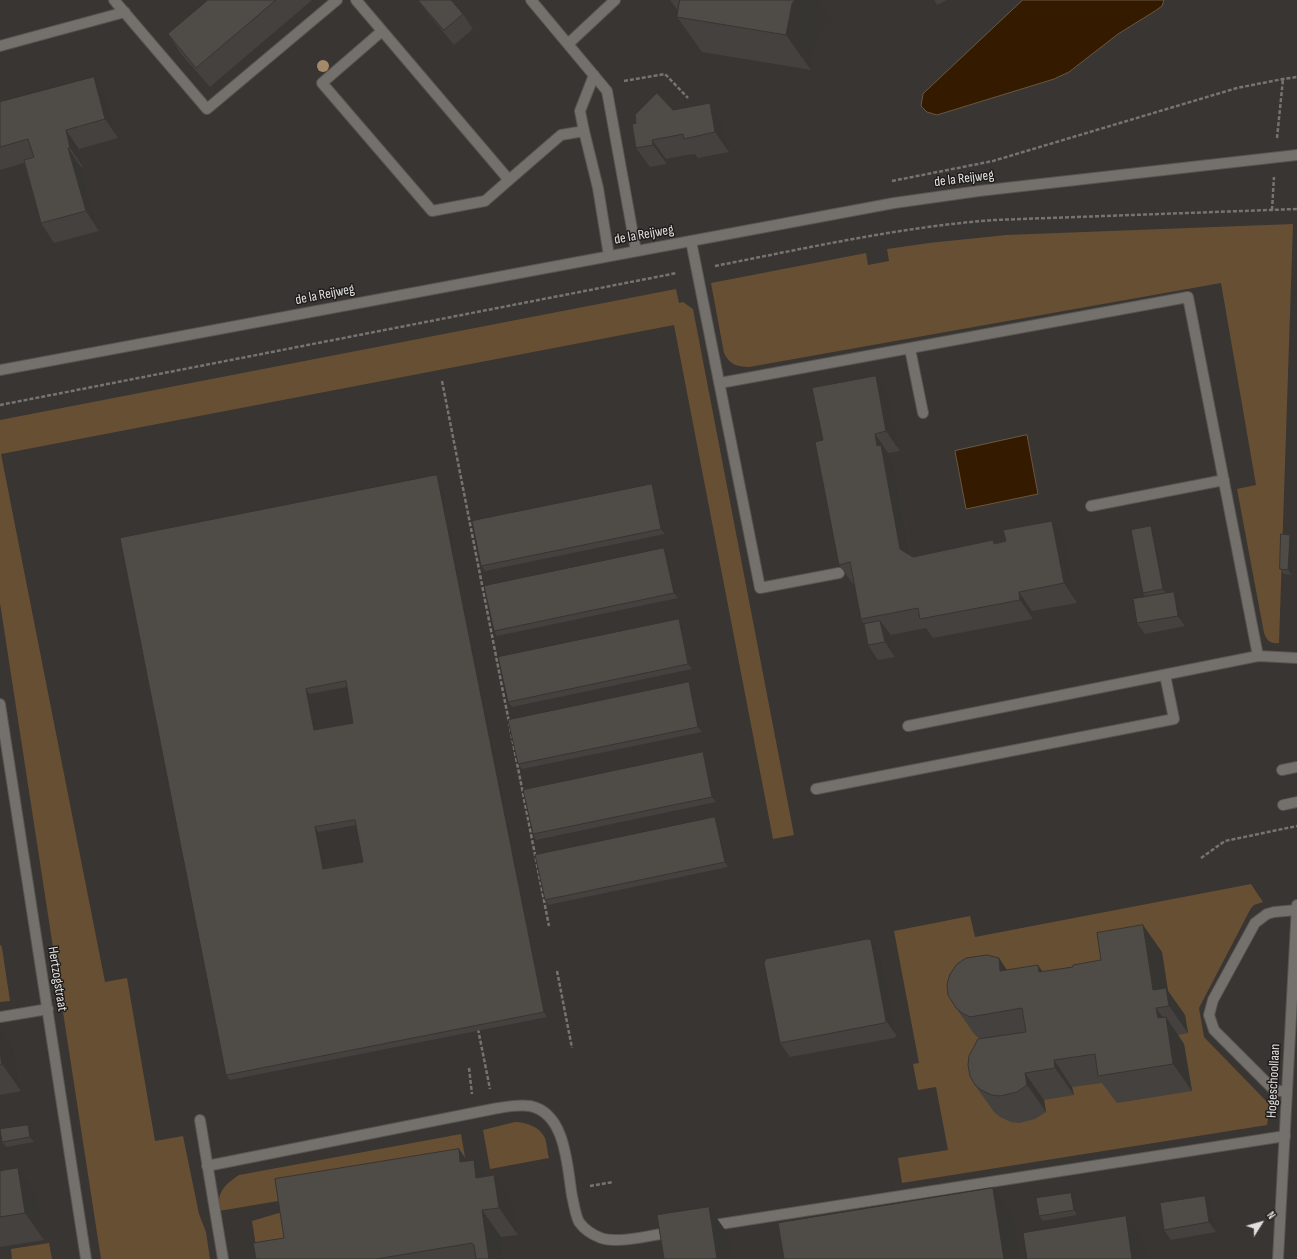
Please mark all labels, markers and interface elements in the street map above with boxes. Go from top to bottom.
street label: de la Reijweg [933,167,995,191]
street label: de la Reijweg [613,222,675,248]
street label: de la Reijweg [294,281,356,309]
street label: Hertzogstraat [44,945,70,1013]
street label: Hogeschoollaan [1264,1043,1284,1119]
north arrow [1241,1203,1281,1243]
text: N [1264,1209,1278,1222]

